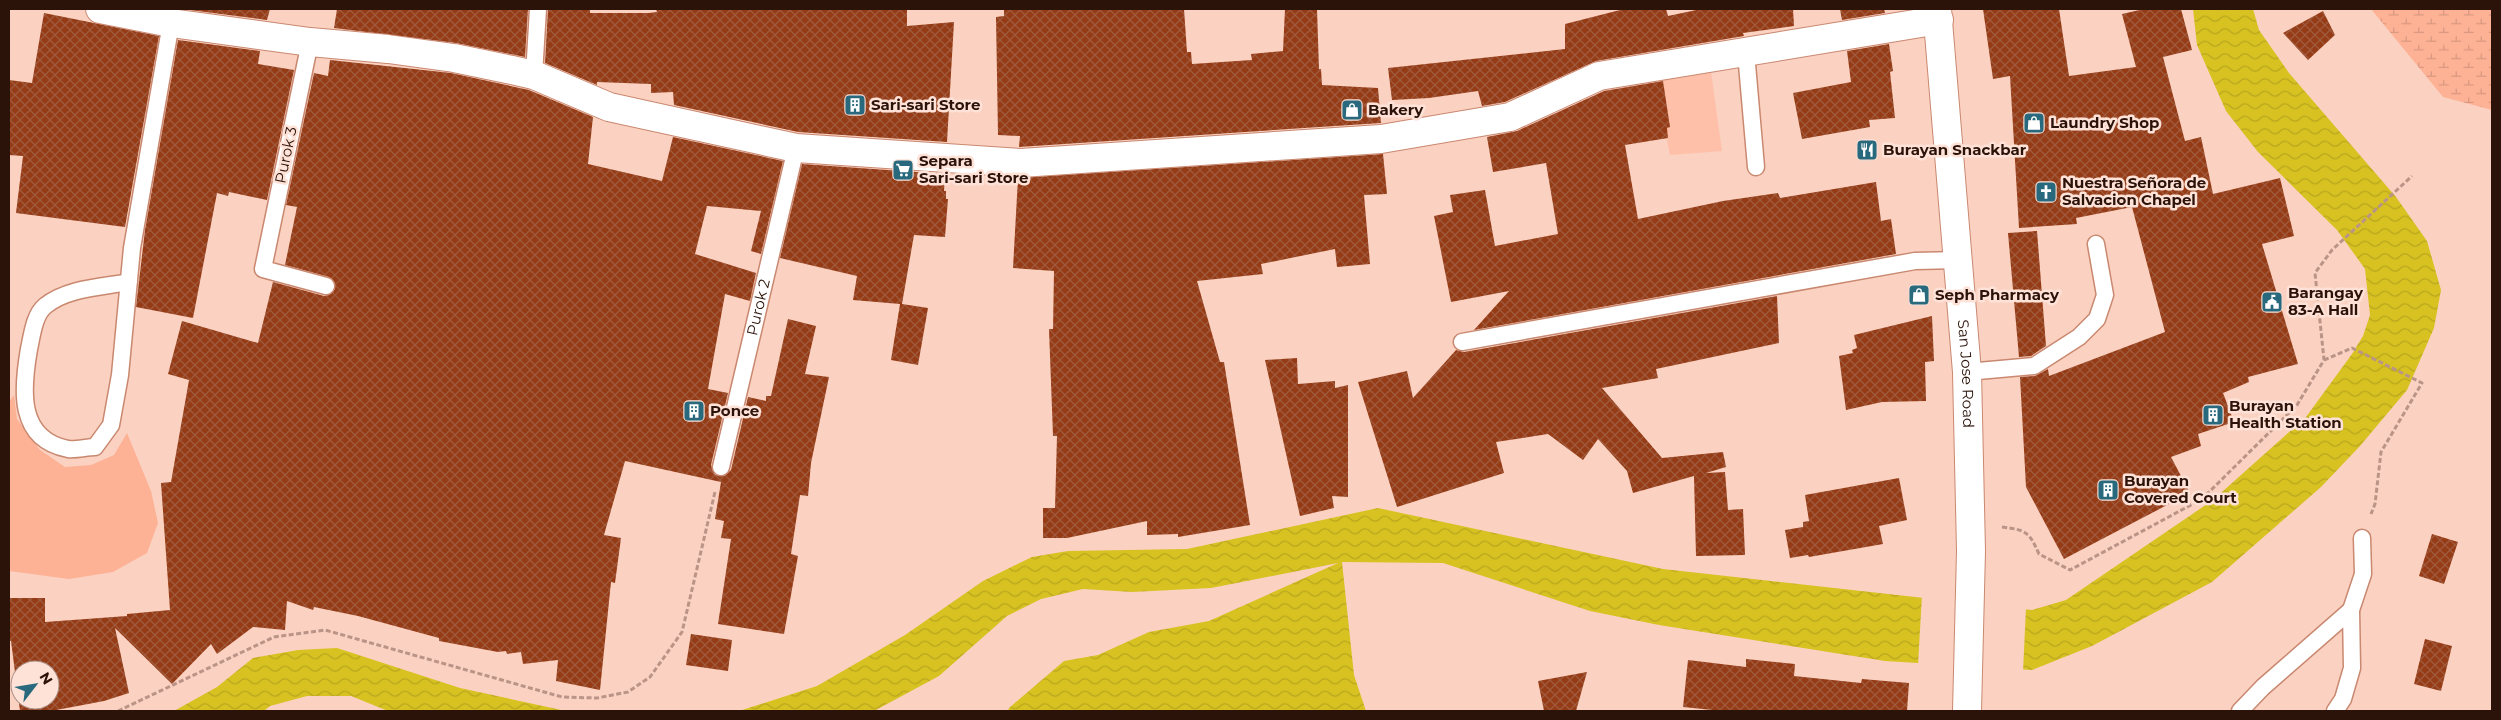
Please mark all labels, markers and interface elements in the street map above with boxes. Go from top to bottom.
building icon: Sari-sari Store [843,93,867,117]
place label: Sari-sari Store [871,95,980,114]
shop icon: Bakery [1340,98,1364,122]
place label: Bakery [1368,100,1424,119]
shop icon: Laundry Shop [2022,111,2046,135]
place label: Laundry Shop [2050,113,2159,132]
street label: Purok 3 [270,125,301,185]
restaurant icon: Burayan Snackbar [1855,138,1879,162]
place label: Burayan Snackbar [1883,140,2027,159]
place label: Separa Sari-sari Store [919,151,1028,187]
supermarket icon: Separa Sari-sari Store [891,158,915,182]
place label: Nuestra Señora de Salvacion Chapel [2062,173,2206,209]
church icon: Nuestra Señora de Salvacion Chapel [2034,180,2058,204]
street label: Purok 2 [742,277,774,337]
shop icon: Seph Pharmacy [1907,283,1931,307]
place label: Barangay 83-A Hall [2288,283,2364,319]
place label: Seph Pharmacy [1935,285,2060,304]
public building icon: Barangay 83-A Hall [2260,290,2284,314]
street label: San Jose Road [1954,319,1978,428]
place label: Burayan Health Station [2229,396,2342,432]
building icon: Ponce [682,399,706,423]
place label: Ponce [710,401,759,420]
building icon: Burayan Health Station [2201,403,2225,427]
place label: Burayan Covered Court [2124,471,2237,507]
building icon: Burayan Covered Court [2096,478,2120,502]
north arrow [10,660,60,710]
text: N [36,669,57,688]

